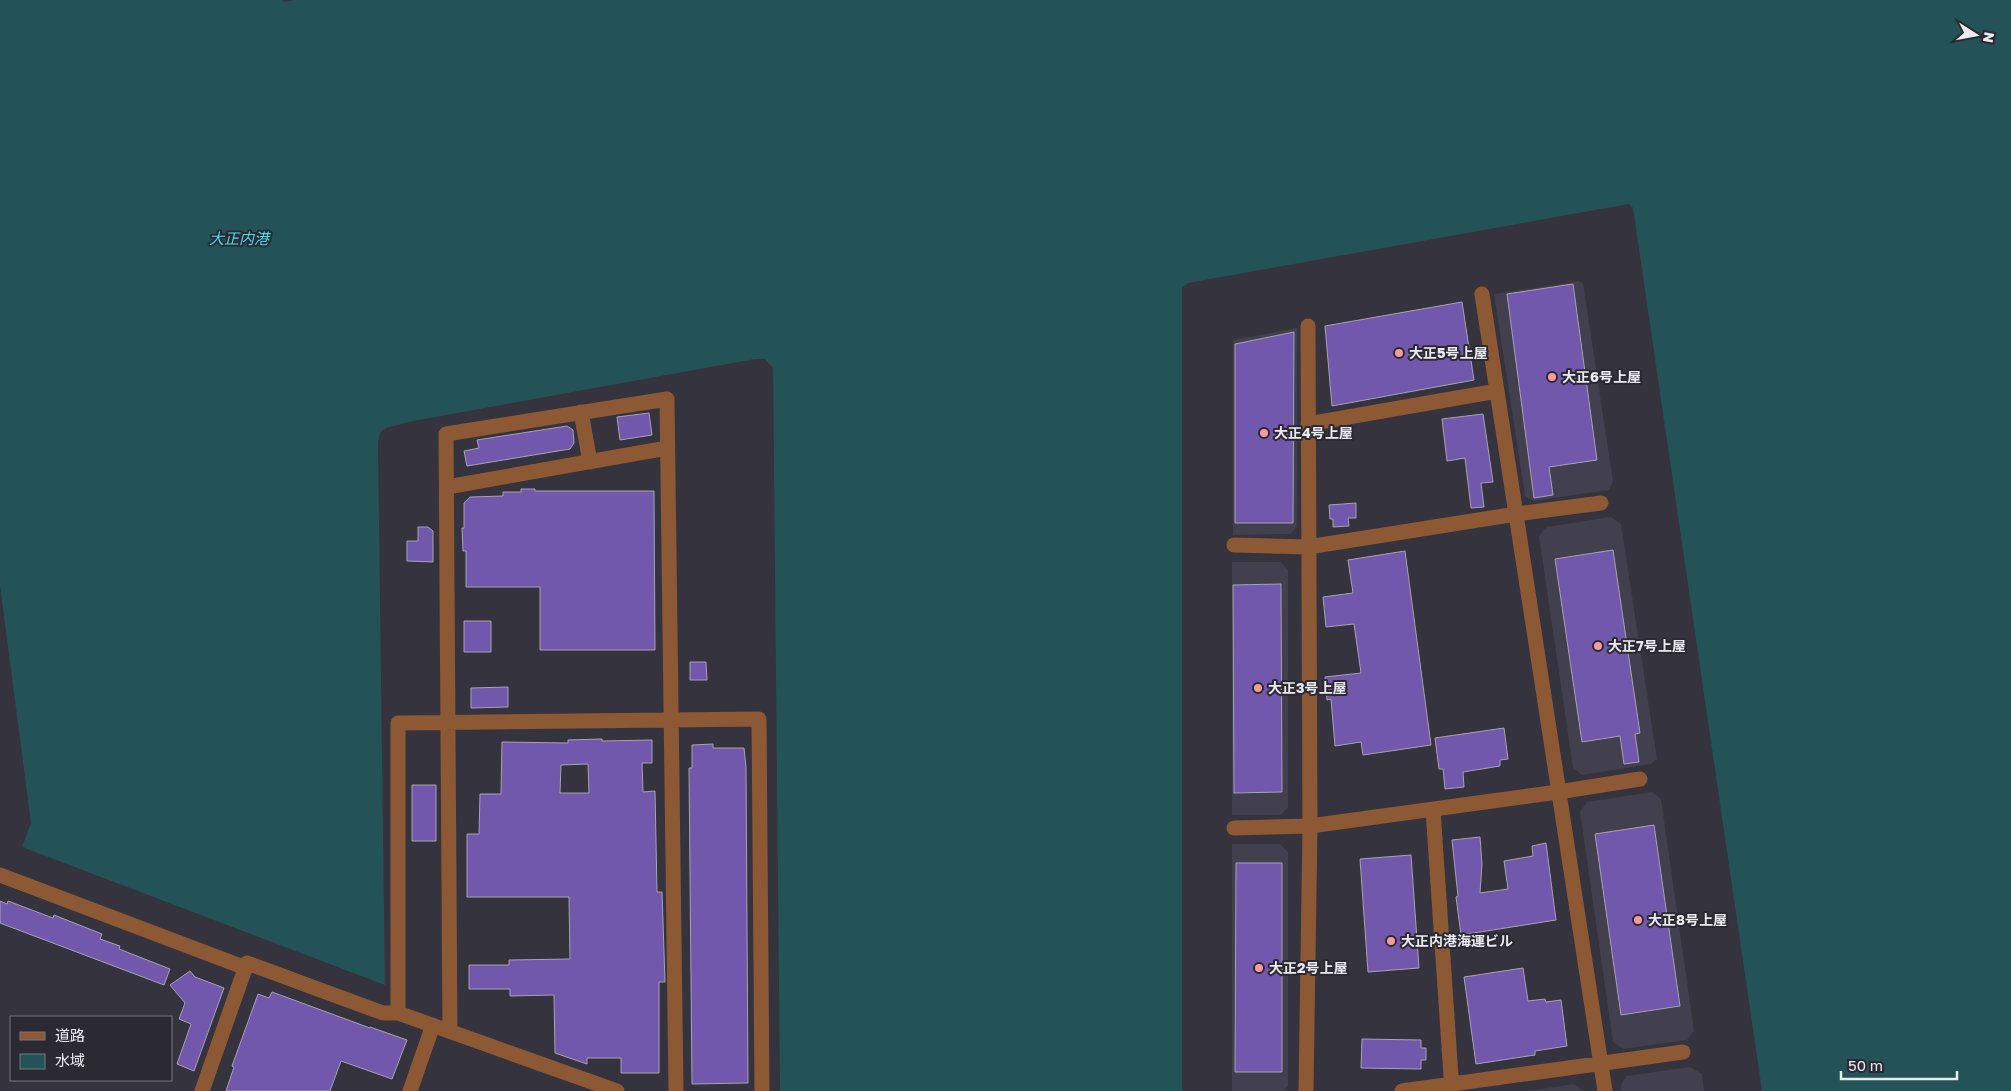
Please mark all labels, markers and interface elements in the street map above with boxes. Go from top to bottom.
north arrow [1951,10,2001,60]
text: N [1980,31,1999,44]
water label: 大正内港 [209,229,271,247]
place label: 大正5号上屋 [1409,344,1488,361]
marker: 大正5号上屋 [1393,347,1405,359]
place label: 大正6号上屋 [1562,368,1641,385]
marker: 大正6号上屋 [1546,371,1558,383]
place label: 大正4号上屋 [1274,424,1353,441]
marker: 大正4号上屋 [1258,427,1270,439]
place label: 大正7号上屋 [1608,637,1686,654]
marker: 大正7号上屋 [1592,640,1604,652]
place label: 大正3号上屋 [1268,679,1347,696]
marker: 大正3号上屋 [1252,682,1264,694]
place label: 大正8号上屋 [1648,911,1727,928]
marker: 大正8号上屋 [1632,914,1644,926]
place label: 大正内港海運ビル [1401,932,1513,949]
marker: 大正内港海運ビル [1385,935,1397,947]
place label: 大正2号上屋 [1269,959,1348,976]
marker: 大正2号上屋 [1253,962,1265,974]
legend [10,1016,172,1081]
text: 道路 [55,1026,85,1044]
scale bar [1841,1048,1957,1080]
text: 水域 [55,1051,85,1069]
text: 50 m [1848,1056,1883,1074]

